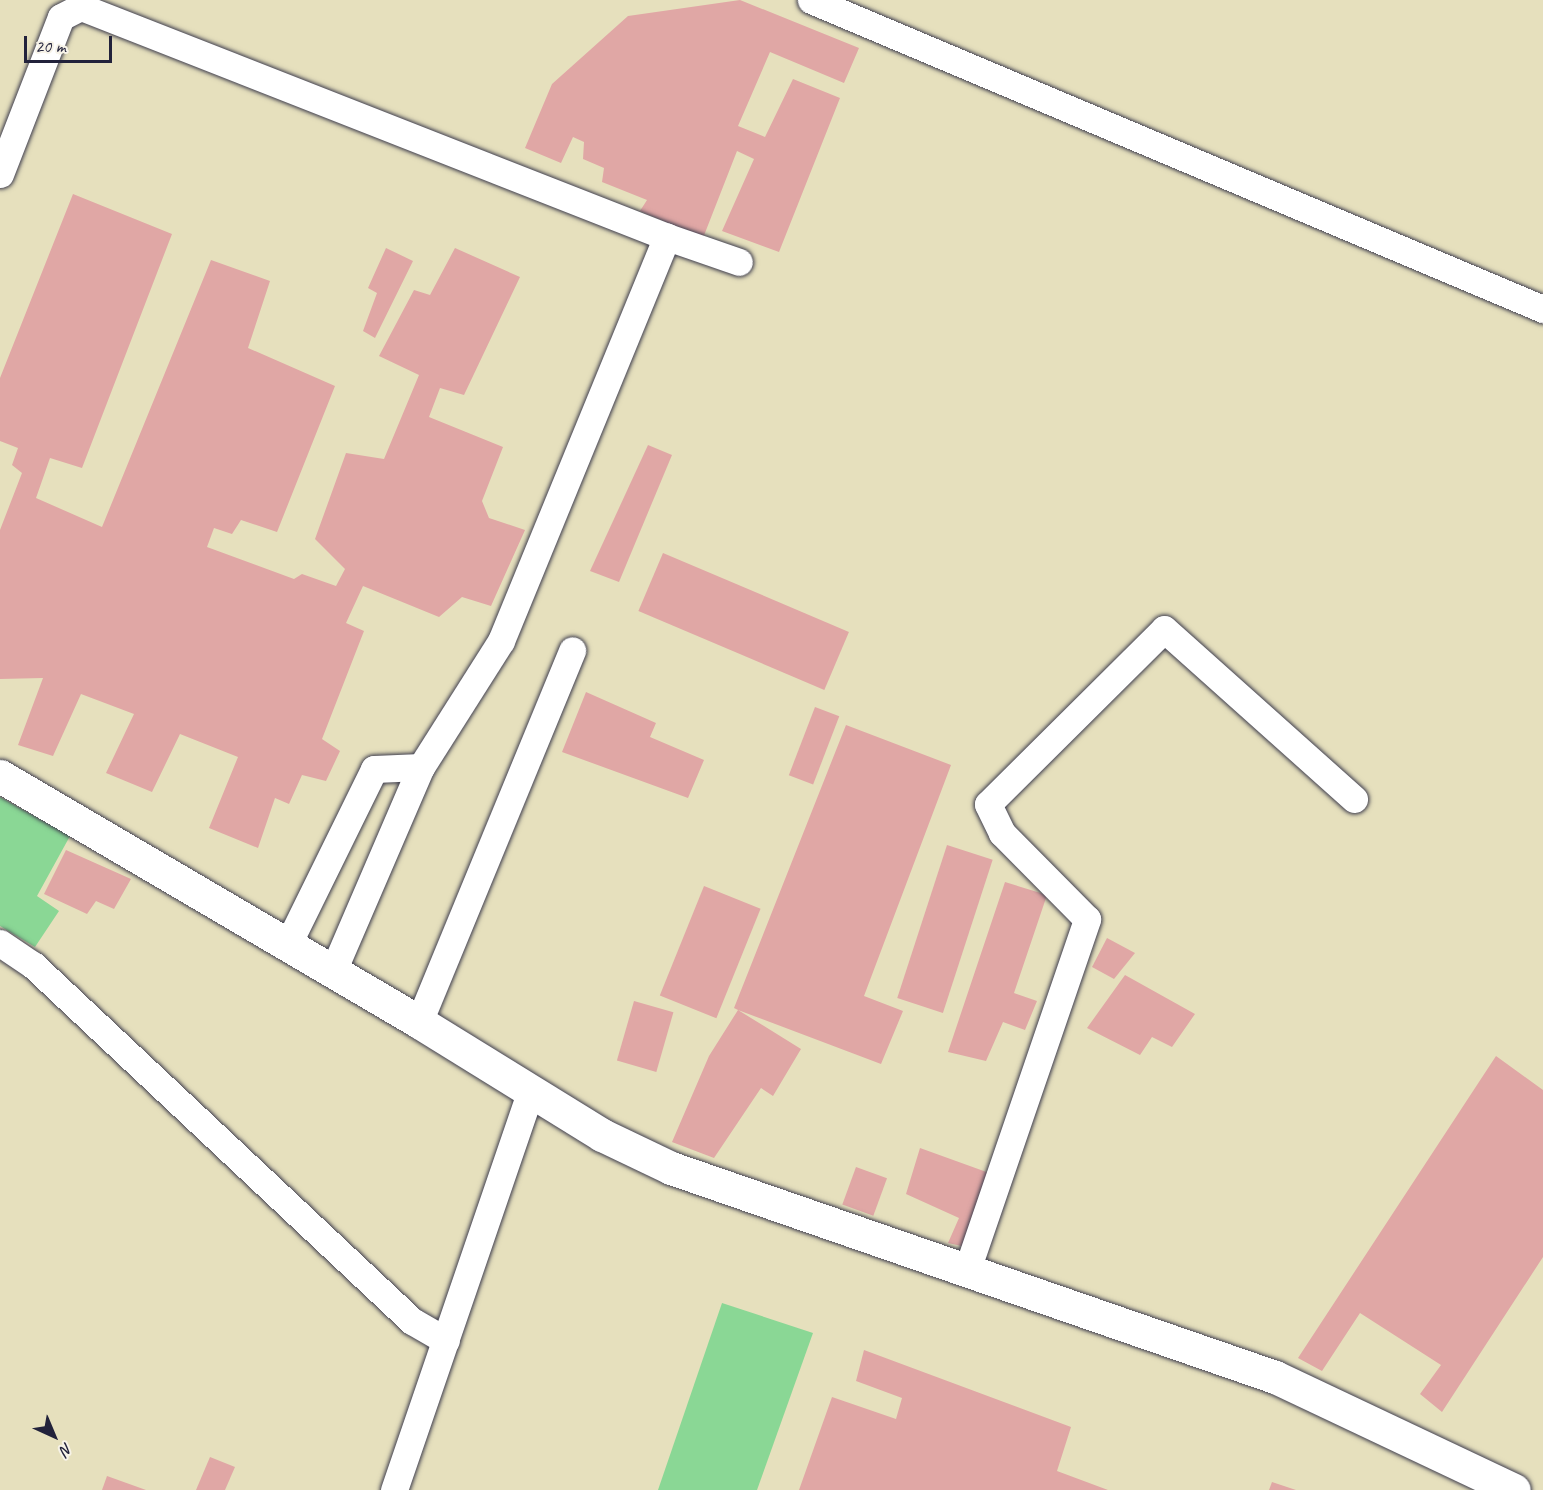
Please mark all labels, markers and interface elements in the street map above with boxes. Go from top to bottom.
scale bar [27,24,116,62]
text: 20 m [35,35,66,57]
north arrow [24,1406,84,1466]
text: N [56,1438,77,1460]

